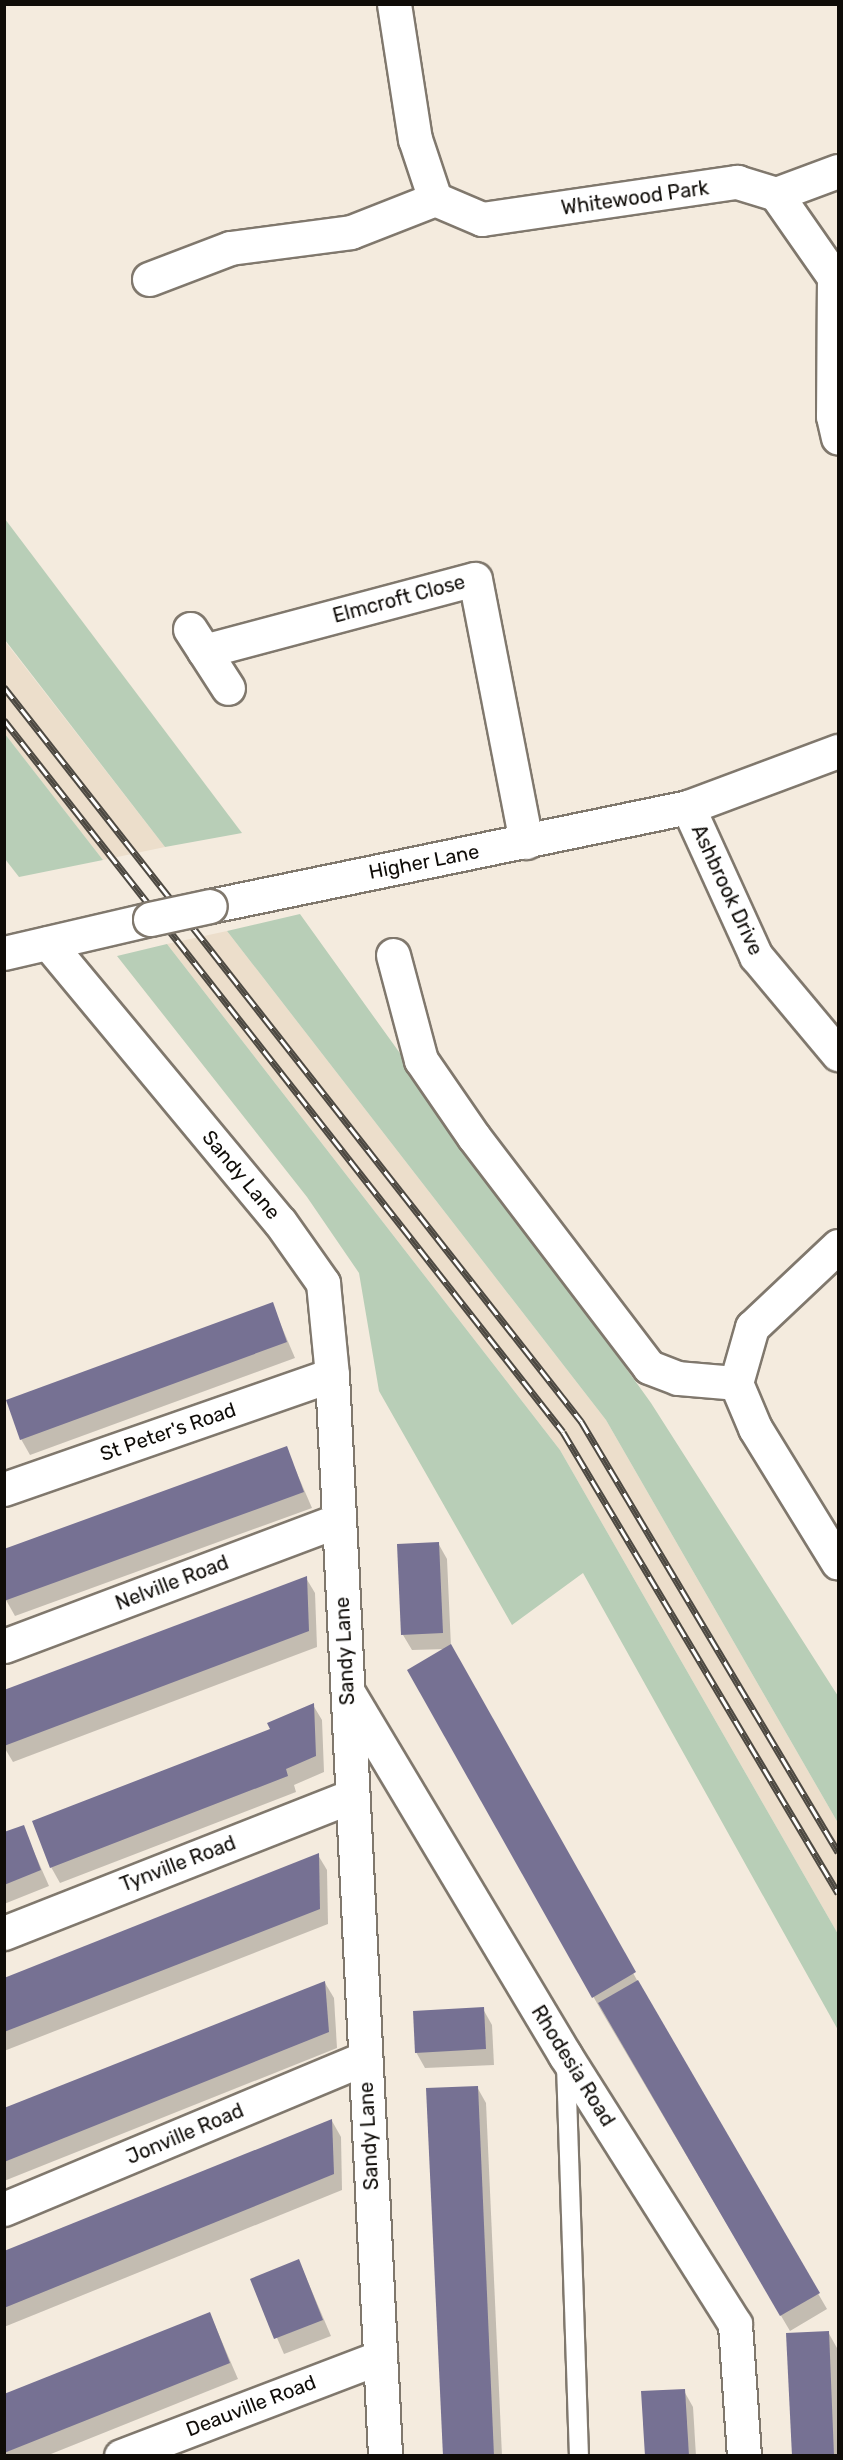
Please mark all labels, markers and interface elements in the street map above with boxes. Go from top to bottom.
street label: Whitewood Park [560,176,710,220]
street label: Elmcroft Close [330,570,468,628]
street label: Ashbrook Drive [686,821,768,959]
street label: Higher Lane [366,839,482,885]
street label: Sandy Lane [197,1126,285,1224]
street label: St Peter's Road [97,1398,239,1466]
street label: Nelville Road [112,1550,232,1616]
street label: Sandy Lane [330,1596,360,1706]
street label: Tynville Road [117,1831,239,1897]
street label: Rhodesia Road [526,2001,620,2131]
street label: Sandy Lane [354,2081,384,2191]
street label: Jonville Road [123,2099,247,2169]
street label: Deauville Road [183,2370,319,2442]

